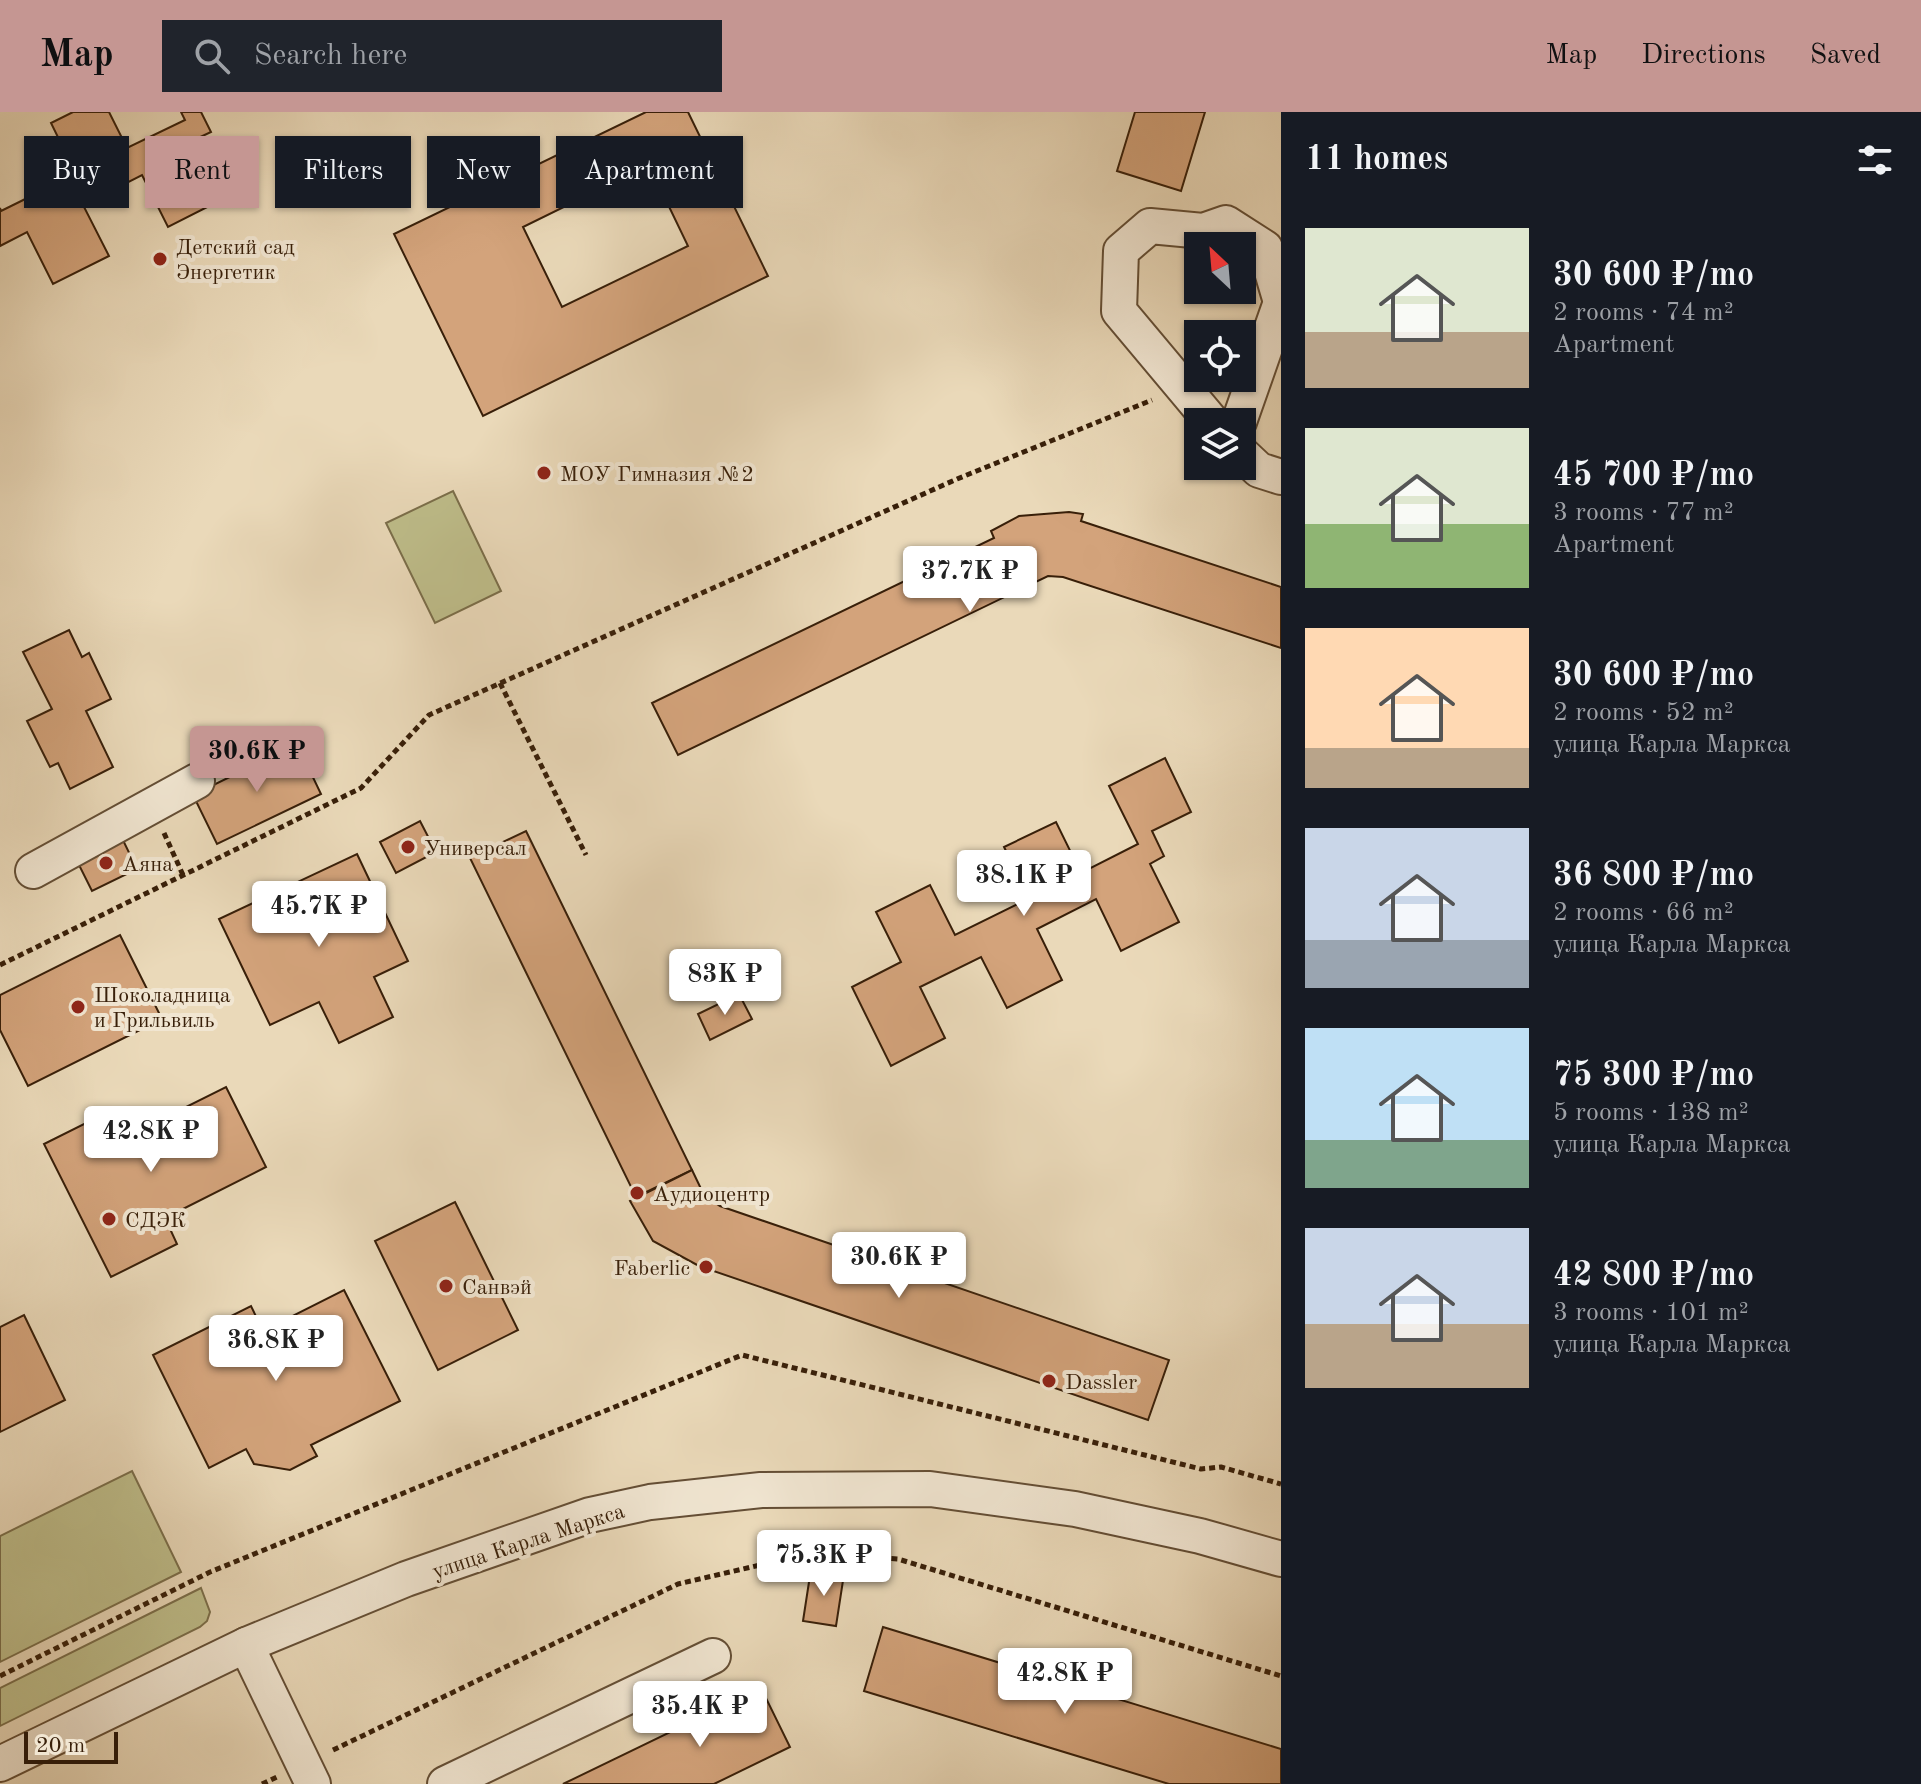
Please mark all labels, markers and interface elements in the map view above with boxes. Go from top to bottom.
search box [162,20,722,92]
icon: search [190,34,234,78]
text: Map [40,37,114,75]
text: Search here [254,41,407,71]
text: Map [1545,42,1597,70]
text: Directions [1641,42,1766,70]
text: Saved [1810,42,1881,70]
chip: Buy [24,136,129,208]
chip: Rent [145,136,259,208]
chip: Filters [275,136,411,208]
chip: New [427,136,540,208]
chip: Apartment [556,136,743,208]
icon: filters [1853,138,1897,182]
text: 11 homes [1305,143,1448,177]
north arrow [1184,232,1256,304]
map controls [1184,232,1256,480]
place label: Детский сад Энергетик [176,237,295,284]
marker: Детский сад Энергетик [151,250,169,268]
text: 30 600 ₽/mo [1553,259,1754,293]
icon: home [1369,260,1465,356]
text: 2 rooms · 74 m² [1553,300,1734,326]
button: locate [1184,320,1256,392]
text: Apartment [1553,332,1675,358]
button: layers [1184,408,1256,480]
text: 45 700 ₽/mo [1553,459,1754,493]
icon: home [1369,460,1465,556]
marker: МОУ Гимназия №2 [535,464,553,482]
place label: МОУ Гимназия №2 [560,464,754,486]
text: 3 rooms · 77 m² [1553,500,1734,526]
text: Apartment [1553,532,1675,558]
pin: 37.7K ₽ [896,546,1044,614]
text: 37.7K ₽ [921,559,1019,585]
text: 30 600 ₽/mo [1553,659,1754,693]
icon: home [1369,660,1465,756]
text: 2 rooms · 52 m² [1553,700,1734,726]
pin: 30.6K ₽ [183,726,331,794]
text: улица Карла Маркса [1553,732,1791,758]
text: 30.6K ₽ [208,739,306,765]
marker: Универсал [399,838,417,856]
place label: Универсал [424,838,527,860]
pin: 38.1K ₽ [950,850,1098,918]
marker: Аяна [97,854,115,872]
place label: Аяна [122,854,173,876]
text: 36 800 ₽/mo [1553,859,1754,893]
icon: home [1369,860,1465,956]
text: 38.1K ₽ [975,863,1073,889]
pin: 45.7K ₽ [245,881,393,949]
text: 45.7K ₽ [270,894,368,920]
text: 2 rooms · 66 m² [1553,900,1734,926]
text: улица Карла Маркса [1553,932,1791,958]
pin: 83K ₽ [669,949,781,1017]
text: 83K ₽ [687,962,763,988]
place label: Шоколадница и Грильвиль [94,985,231,1032]
marker: Шоколадница и Грильвиль [69,998,87,1016]
text: 75 300 ₽/mo [1553,1059,1754,1093]
icon: home [1369,1060,1465,1156]
text: 5 rooms · 138 m² [1553,1100,1749,1126]
pin: 42.8K ₽ [77,1106,225,1174]
text: 42.8K ₽ [102,1119,200,1145]
text: улица Карла Маркса [1553,1132,1791,1158]
marker: Аудиоцентр [628,1184,646,1202]
place label: Аудиоцентр [653,1184,770,1206]
marker: СДЭК [100,1210,118,1228]
place label: СДЭК [125,1210,186,1232]
pin: 30.6K ₽ [825,1232,973,1300]
text: 30.6K ₽ [850,1245,948,1271]
place label: Faberlic [614,1258,690,1280]
marker: Faberlic [697,1258,715,1276]
text: 42 800 ₽/mo [1553,1259,1754,1293]
icon: home [1369,1260,1465,1356]
marker: Санвэй [437,1277,455,1295]
place label: Санвэй [462,1277,532,1299]
text: 3 rooms · 101 m² [1553,1300,1749,1326]
pin: 36.8K ₽ [202,1315,350,1383]
text: 36.8K ₽ [227,1328,325,1354]
text: улица Карла Маркса [1553,1332,1791,1358]
marker: Dassler [1040,1372,1058,1390]
place label: Dassler [1065,1372,1137,1394]
street label: улица Карла Маркса [430,1500,628,1583]
pin: 75.3K ₽ [750,1530,898,1598]
text: 75.3K ₽ [775,1543,873,1569]
pin: 42.8K ₽ [991,1648,1139,1716]
text: 42.8K ₽ [1016,1661,1114,1687]
pin: 35.4K ₽ [626,1681,774,1749]
text: 35.4K ₽ [651,1694,749,1720]
scale bar [24,1728,118,1764]
text: 20 m [36,1735,85,1757]

